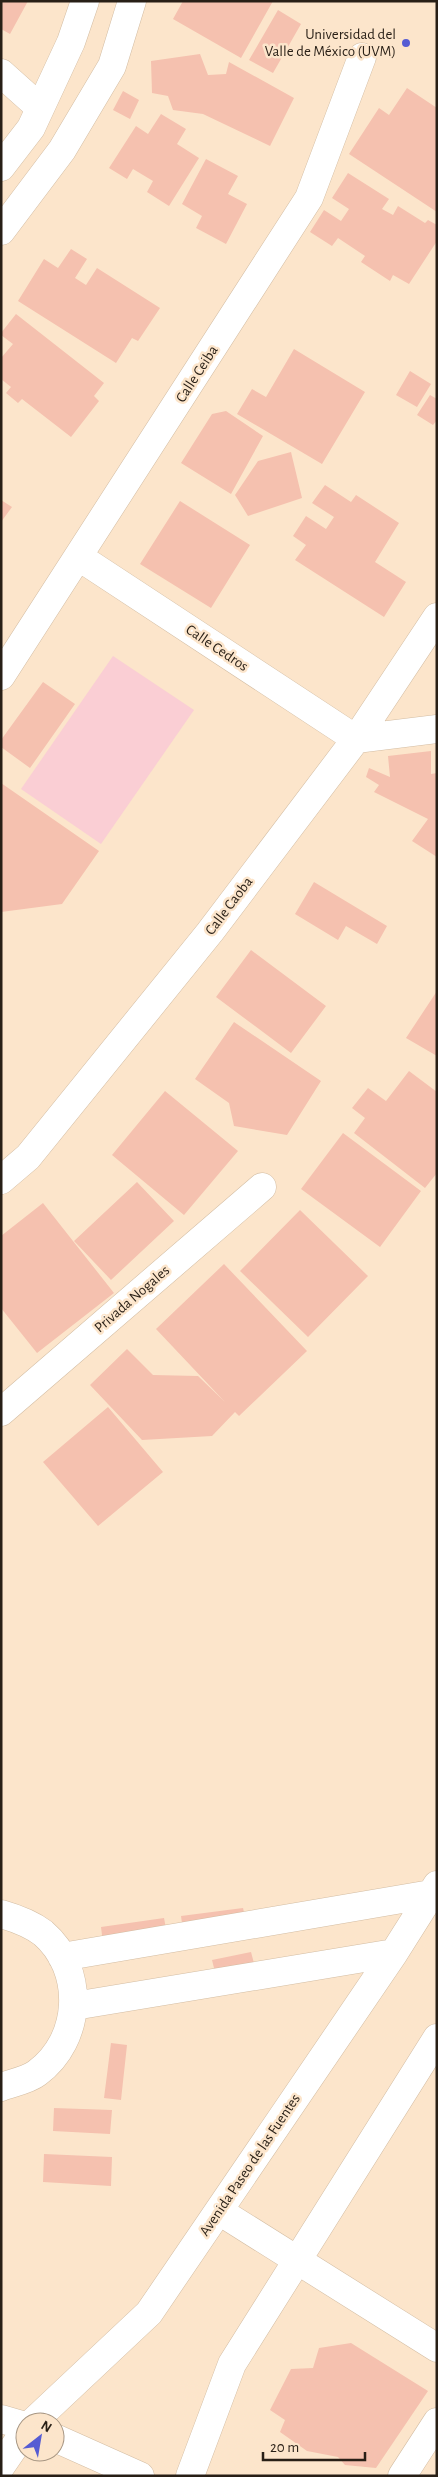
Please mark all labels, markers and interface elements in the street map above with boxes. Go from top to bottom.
place label: Universidad del Valle de México (UVM) [265,27,396,59]
marker: Universidad del Valle de México (UVM) [400,37,412,49]
street label: Calle Ceiba [173,343,221,405]
street label: Calle Cedros [183,622,251,674]
street label: Calle Caoba [202,874,256,938]
street label: Privada Nogales [92,1263,172,1335]
street label: Avenida Paseo de las Fuentes [197,2091,303,2239]
north arrow [15,2412,65,2462]
text: N [38,2418,54,2435]
scale bar [263,2430,366,2462]
text: 20 m [270,2440,299,2455]

